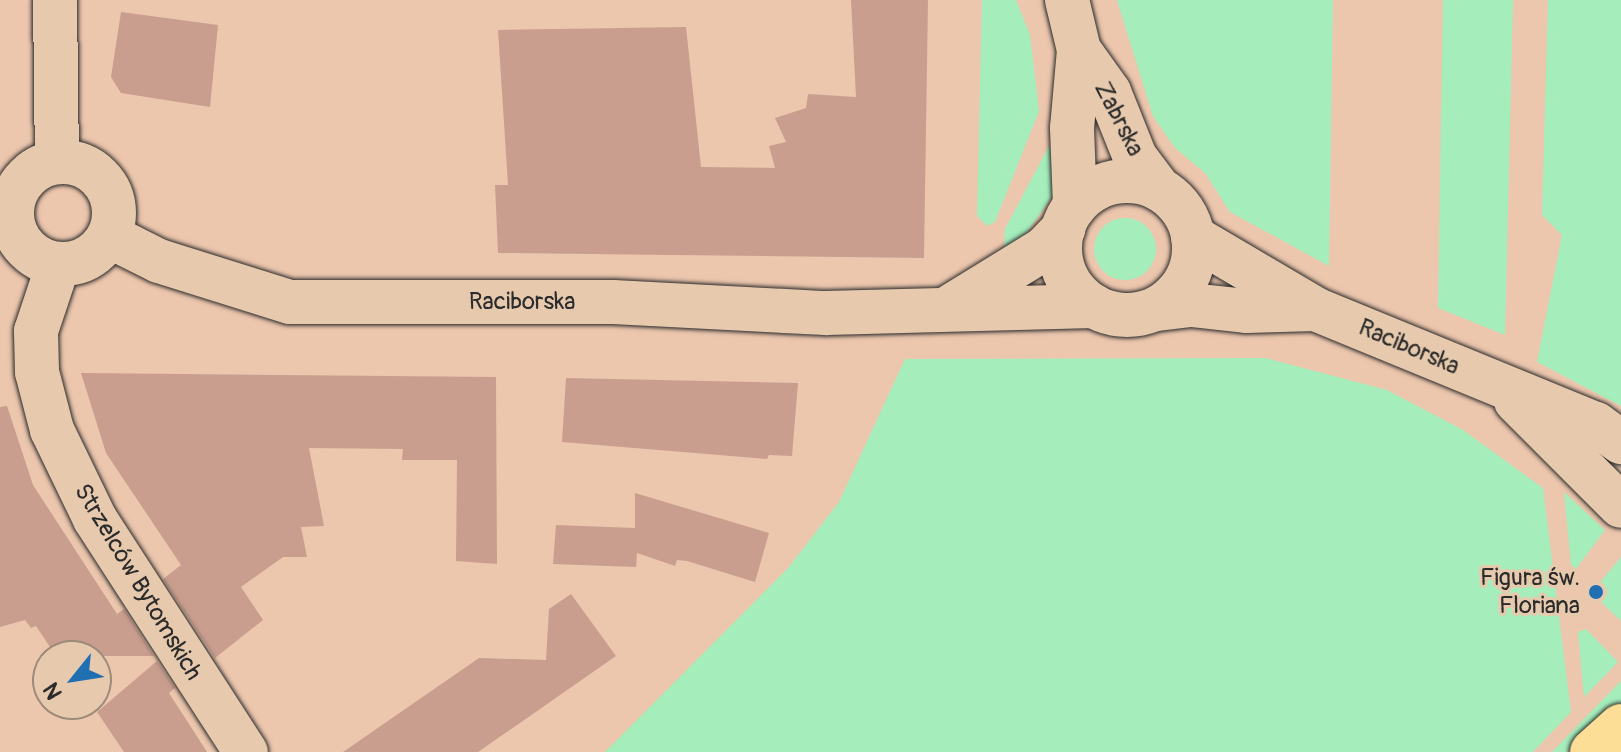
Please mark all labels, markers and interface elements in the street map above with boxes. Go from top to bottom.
street label: Zabrska [1088,77,1150,161]
street label: Raciborska [469,288,575,316]
street label: Raciborska [1354,313,1464,381]
street label: Strzelców Bytomskich [68,479,208,685]
place label: Figura św. Floriana [1480,564,1580,620]
marker: Figura św. Floriana [1587,583,1605,601]
north arrow [32,640,112,720]
text: N [37,678,69,704]

